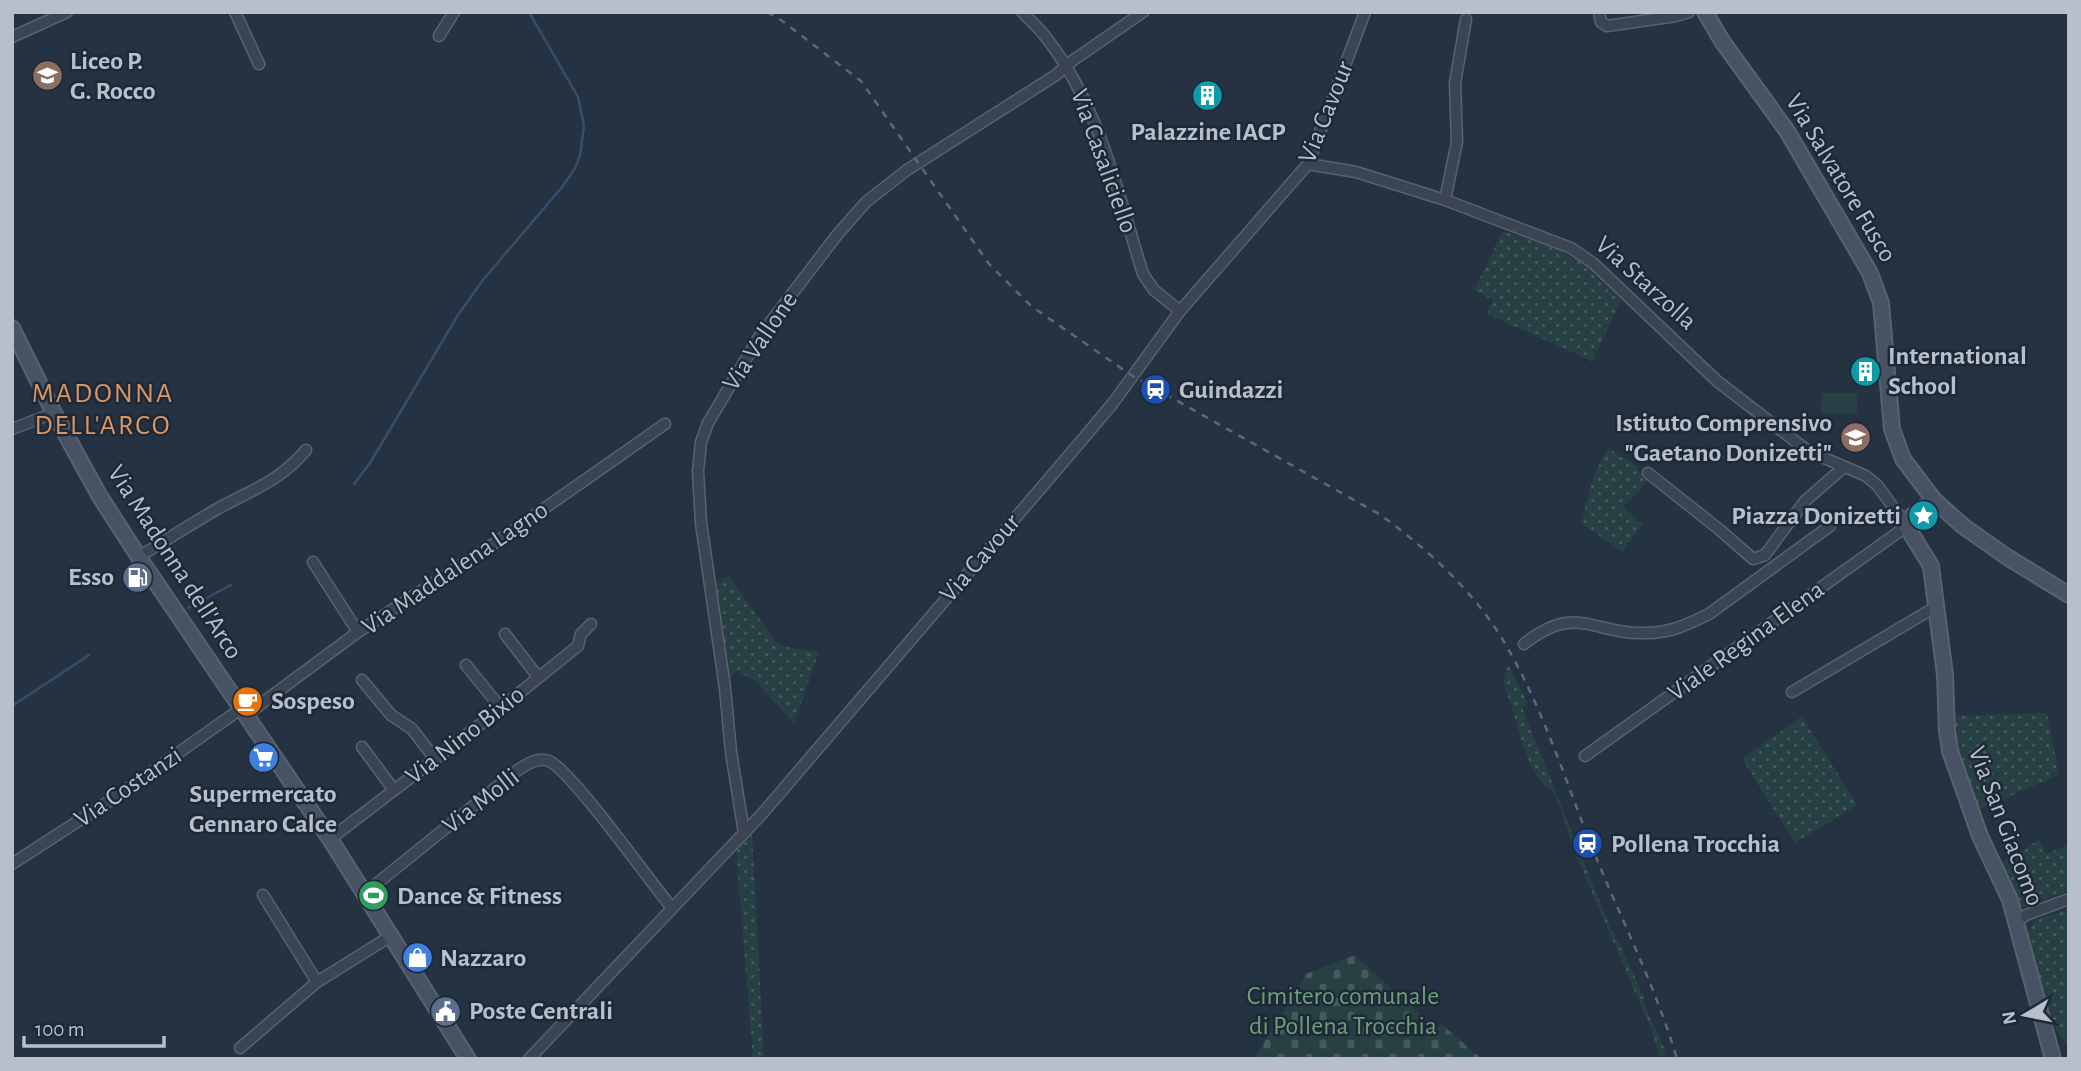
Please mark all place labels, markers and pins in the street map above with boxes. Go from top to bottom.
place label: Liceo P. G. Rocco [70,48,156,104]
school or university icon: Liceo P. G. Rocco [30,59,64,93]
building icon: Palazzine IACP [1191,79,1225,113]
place label: Palazzine IACP [1130,119,1286,145]
place label: International School [1888,343,2027,399]
building icon: International School [1848,354,1882,388]
station icon: Guindazzi [1139,373,1173,407]
place label: Guindazzi [1179,377,1283,403]
place label: Istituto Comprensivo "Gaetano Donizetti" [1615,410,1832,466]
school or university icon: Istituto Comprensivo "Gaetano Donizetti" [1838,421,1872,455]
place icon: Piazza Donizetti [1907,499,1941,533]
place label: Piazza Donizetti [1731,503,1901,529]
fuel station icon: Esso [120,560,154,594]
place label: Esso [68,564,114,590]
cafe icon: Sospeso [231,684,265,718]
place label: Sospeso [271,688,355,714]
supermarket icon: Supermercato Gennaro Calce [246,741,280,775]
place label: Supermercato Gennaro Calce [189,781,337,837]
station icon: Pollena Trocchia [1571,827,1605,861]
place label: Pollena Trocchia [1611,831,1780,857]
sports icon: Dance & Fitness [357,879,391,913]
place label: Dance & Fitness [397,883,562,909]
shop icon: Nazzaro [400,941,434,975]
place label: Nazzaro [440,945,527,971]
public building icon: Poste Centrali [429,994,463,1028]
place label: Poste Centrali [469,998,613,1024]

